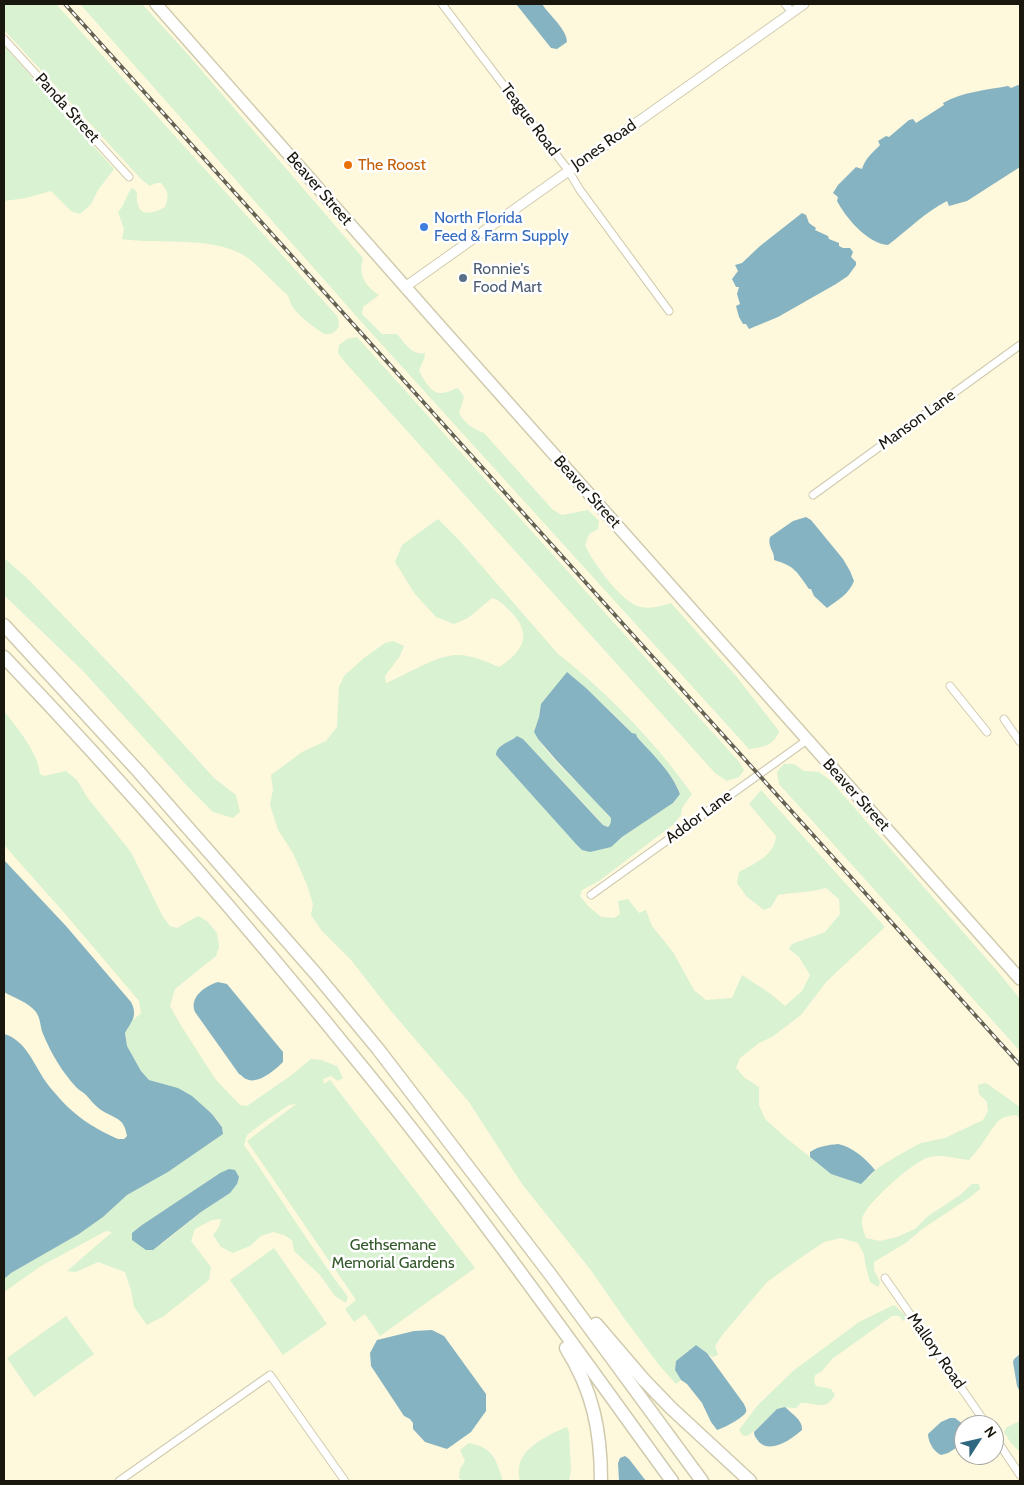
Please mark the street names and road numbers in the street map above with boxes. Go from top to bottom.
street label: Panda Street [31,69,103,147]
street label: Teague Road [496,80,564,160]
street label: Jones Road [568,116,640,174]
street label: Beaver Street [282,148,356,230]
street label: Manson Lane [875,386,959,454]
street label: Beaver Street [549,452,625,532]
street label: Beaver Street [818,755,894,835]
street label: Addor Lane [662,786,736,848]
street label: Mallory Road [903,1309,969,1393]

